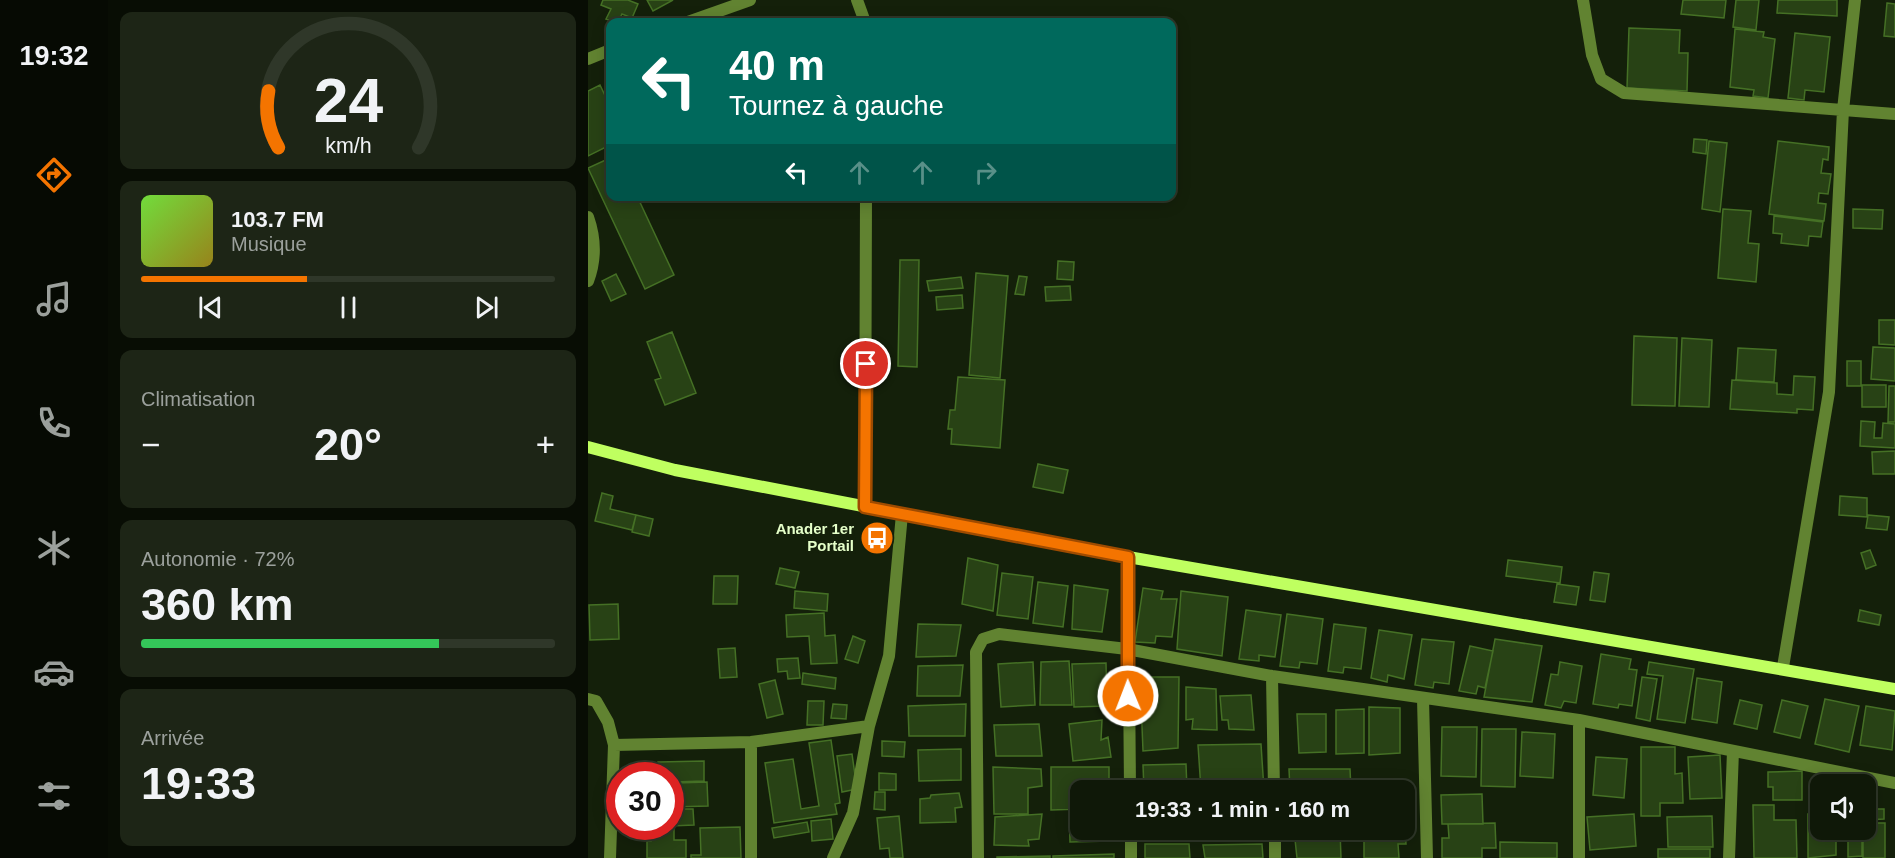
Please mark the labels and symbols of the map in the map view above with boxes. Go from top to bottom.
pin [840,338,891,389]
place label: Anader 1er Portail [776,520,854,554]
bus stop icon: Anader 1er Portail [859,520,895,556]
position arrow [1096,664,1160,728]
speed limit sign: 30 [606,762,684,840]

